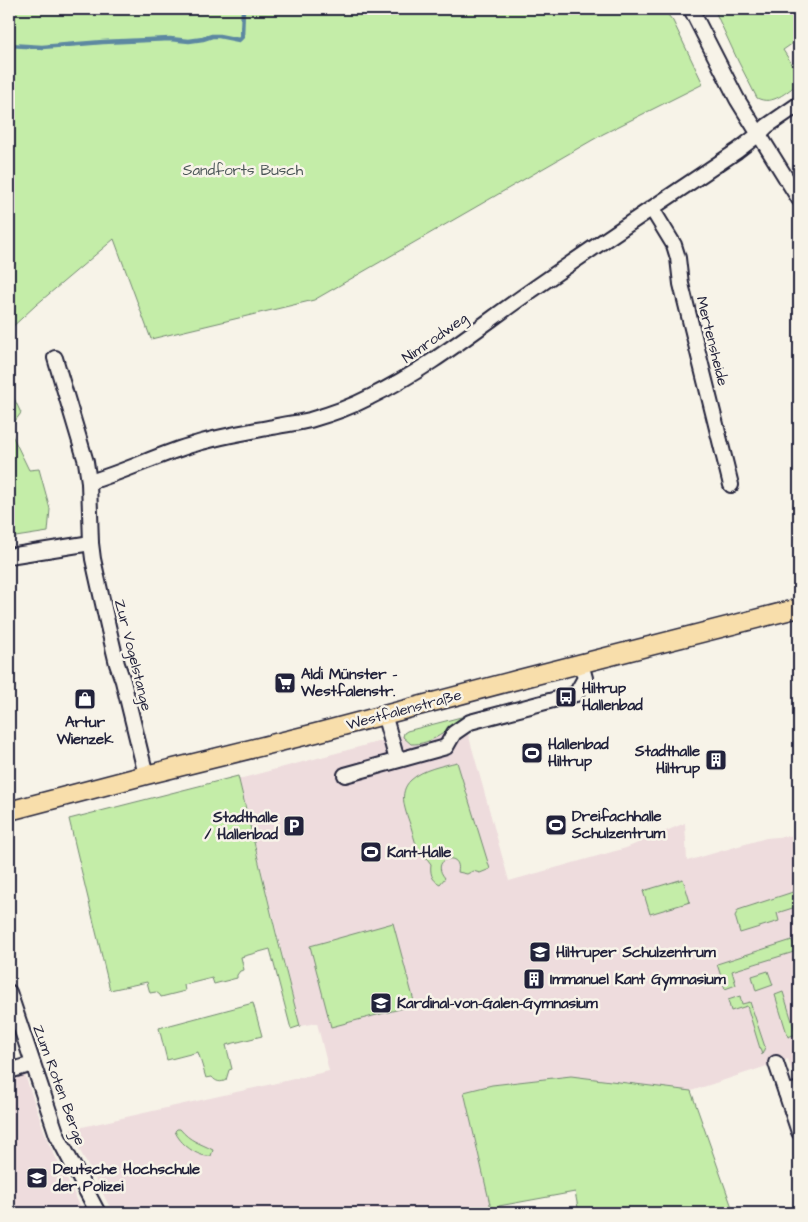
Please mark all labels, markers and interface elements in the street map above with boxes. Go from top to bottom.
park label: Sandforts Busch [183,160,304,181]
street label: Mertensheide [691,294,733,388]
street label: Nimrodweg [398,308,473,369]
street label: Zur Vogelstange [108,597,157,713]
place label: Aldi Münster - Westfalenstr. [300,664,397,702]
supermarket icon: Aldi Münster - Westfalenstr. [273,671,297,695]
place label: Hiltrup Hallenbad [582,678,643,716]
street label: Westfalenstraße [344,685,464,735]
bus stop icon: Hiltrup Hallenbad [554,685,578,709]
shop icon: Artur Wienzek [73,687,97,711]
place label: Artur Wienzek [56,712,114,750]
place label: Hallenbad Hiltrup [548,734,609,772]
sports icon: Hallenbad Hiltrup [520,741,544,765]
place label: Stadthalle Hiltrup [634,741,701,779]
building icon: Stadthalle Hiltrup [704,748,728,772]
place label: Dreifachhalle Schulzentrum [571,806,666,844]
place label: Stadthalle / Hallenbad [204,807,278,845]
sports icon: Dreifachhalle Schulzentrum [544,813,568,837]
parking icon: Stadthalle / Hallenbad [282,814,306,838]
sports icon: Kant-Halle [359,840,383,864]
place label: Kant-Halle [387,842,451,863]
school or university icon: Hiltruper Schulzentrum [528,940,552,964]
place label: Hiltruper Schulzentrum [556,942,716,963]
building icon: Immanuel Kant Gymnasium [522,967,546,991]
place label: Immanuel Kant Gymnasium [550,969,726,991]
school or university icon: Kardinal-von-Galen-Gymnasium [369,991,393,1015]
place label: Kardinal-von-Galen-Gymnasium [397,993,598,1015]
street label: Zum Roten Berge [27,1022,91,1149]
place label: Deutsche Hochschule der Polizei [52,1159,200,1197]
school or university icon: Deutsche Hochschule der Polizei [25,1166,49,1190]

